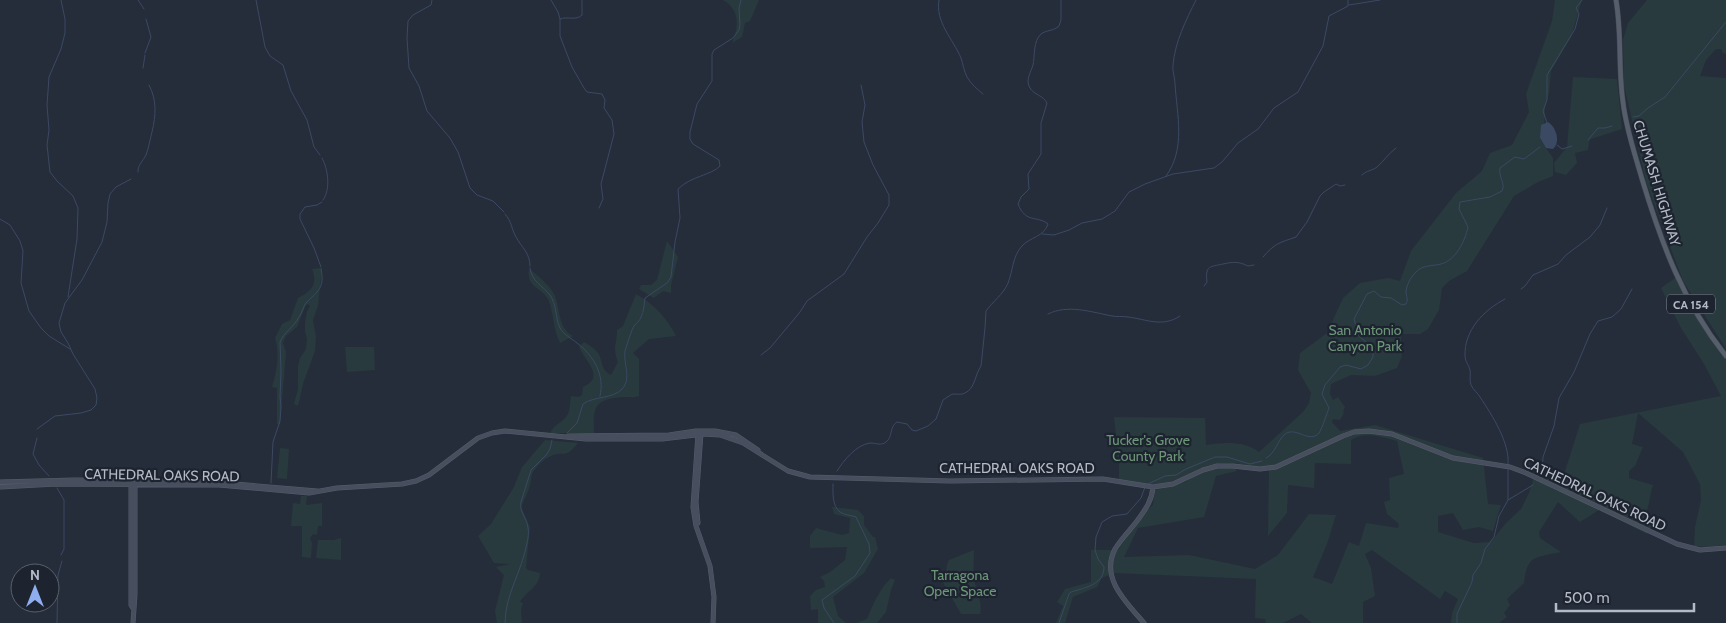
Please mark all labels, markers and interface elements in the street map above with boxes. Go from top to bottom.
street label: CHUMASH HIGHWAY [1629,118,1685,249]
road number: CA 154 [1667,294,1715,314]
park label: San Antonio Canyon Park [1328,321,1403,355]
park label: Tucker's Grove County Park [1106,431,1190,465]
street label: CATHEDRAL OAKS ROAD [1521,453,1669,535]
street label: CATHEDRAL OAKS ROAD [939,459,1095,477]
street label: CATHEDRAL OAKS ROAD [84,465,240,485]
north arrow [10,563,60,613]
text: N [30,566,40,584]
park label: Tarragona Open Space [924,566,996,600]
scale bar [1556,580,1694,612]
text: 500 m [1564,589,1610,607]

